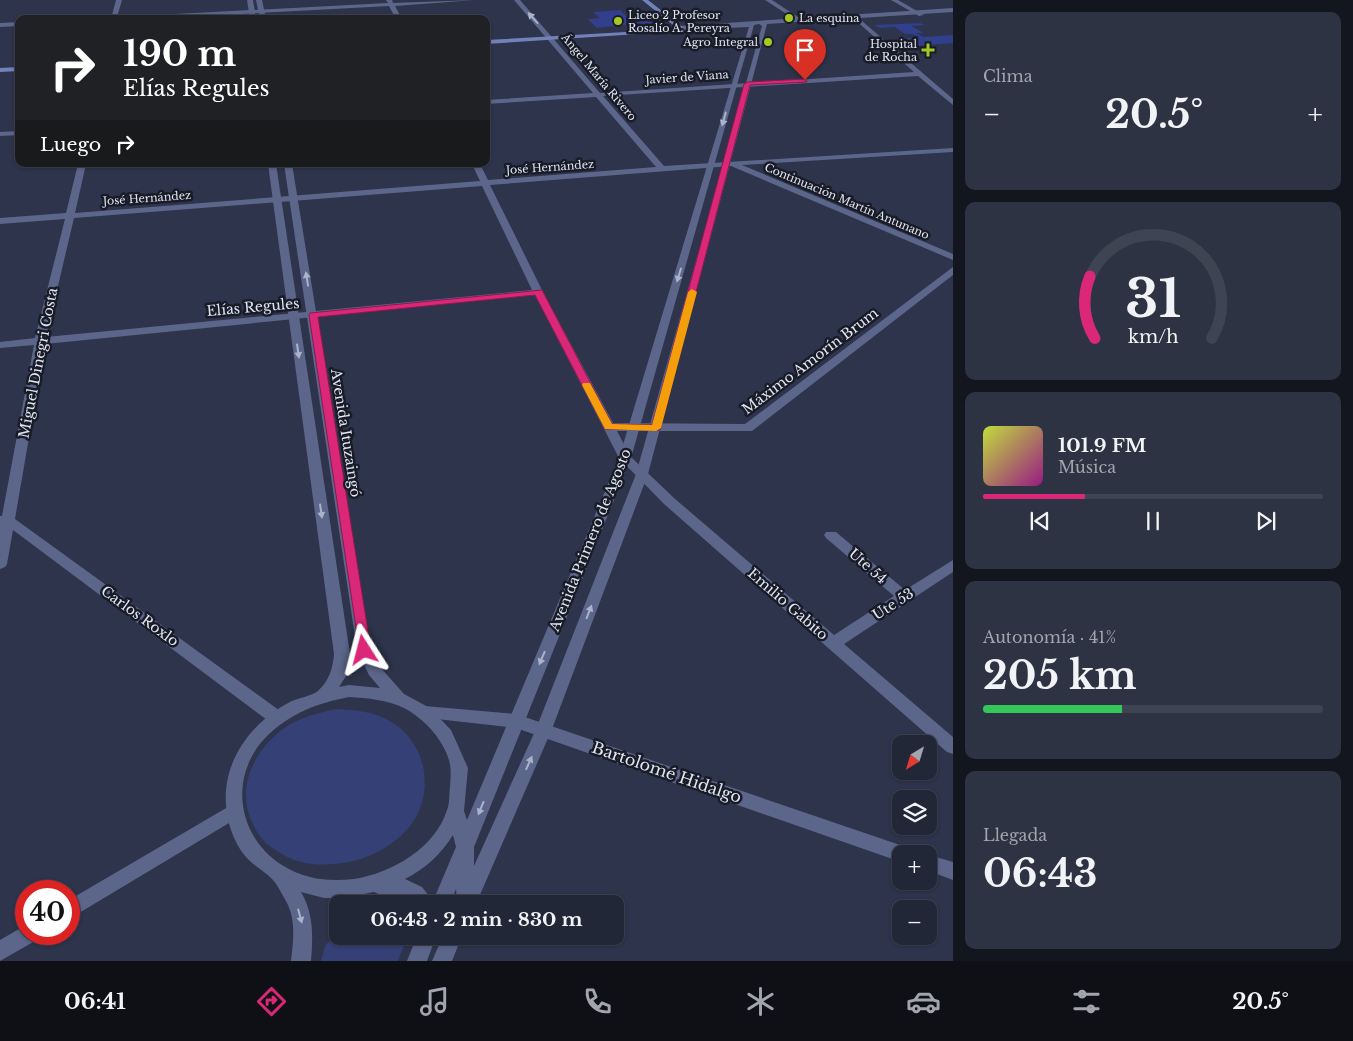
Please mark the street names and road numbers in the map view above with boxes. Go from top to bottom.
street label: Ángel María Rivero [558,30,639,123]
street label: Javier de Viana [643,67,730,87]
street label: José Hernández [503,157,595,177]
street label: Continuación Martín Antunano [762,160,932,242]
street label: José Hernández [100,188,192,208]
street label: Miguel Dinegri Costa [15,286,61,440]
street label: Elías Regules [206,294,300,320]
street label: Máximo Amorín Brum [738,304,882,418]
street label: Avenida Ituzaingó [327,367,365,498]
street label: Avenida Primero de Agosto [545,446,635,635]
street label: Ute 54 [845,544,891,588]
street label: Emilio Gabito [744,564,832,644]
street label: Carlos Roxlo [98,582,182,650]
street label: Ute 53 [869,584,917,624]
street label: Bartolomé Hidalgo [590,737,744,807]

